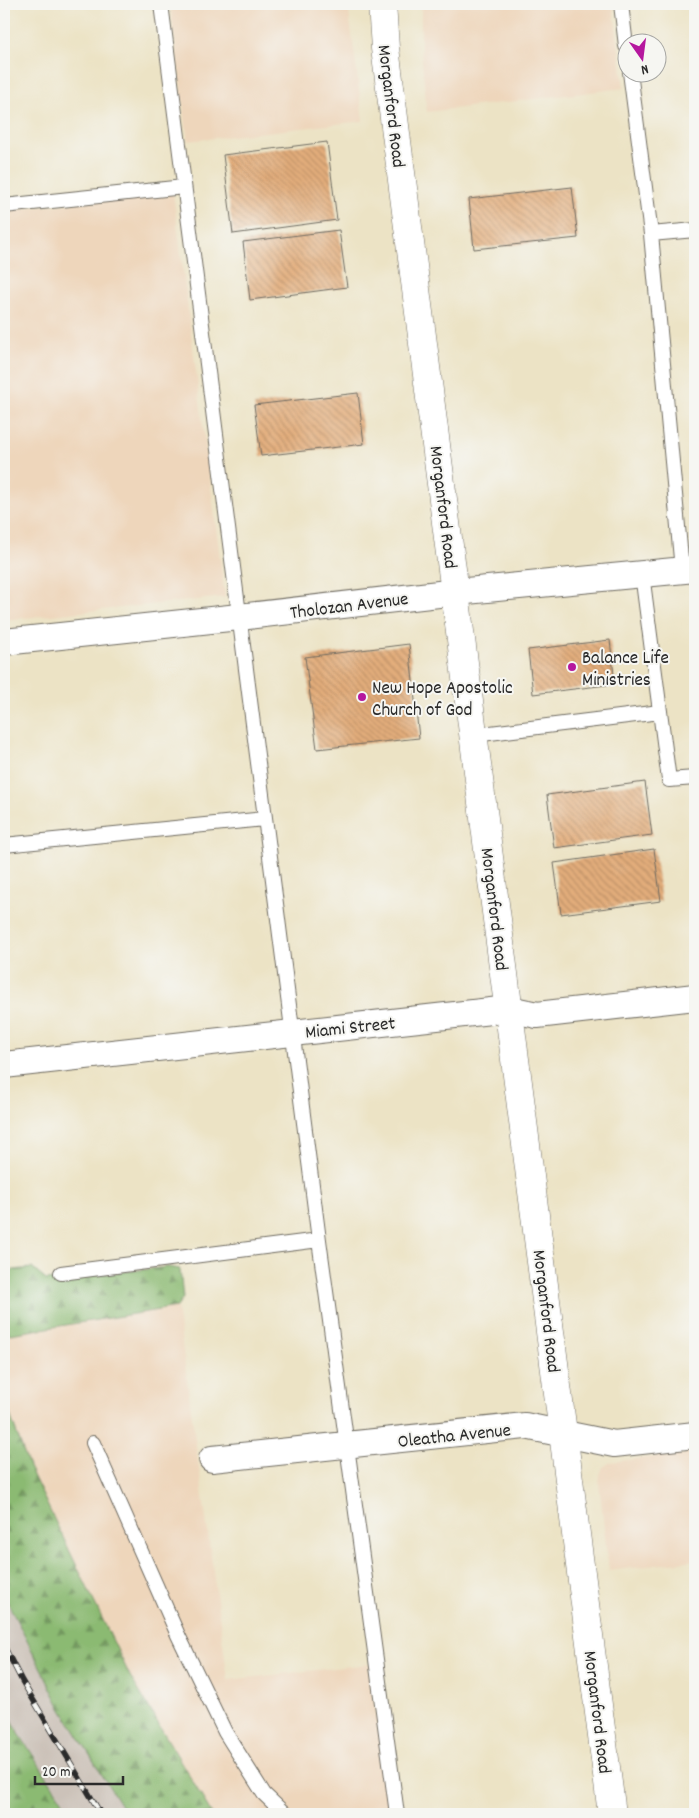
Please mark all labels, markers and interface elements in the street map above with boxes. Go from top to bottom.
north arrow [616,32,666,82]
street label: Morganford Road [369,43,410,169]
text: N [639,58,650,79]
street label: Morganford Road [421,444,462,570]
street label: Tholozan Avenue [289,587,410,628]
place label: Balance Life Ministries [582,646,669,695]
marker: Balance Life Ministries [566,661,578,673]
place label: New Hope Apostolic Church of God [372,676,513,725]
marker: New Hope Apostolic Church of God [356,691,368,703]
street label: Morganford Road [472,846,513,972]
street label: Miami Street [304,1011,397,1048]
street label: Morganford Road [524,1248,565,1374]
street label: Oleatha Avenue [396,1418,512,1457]
street label: Morganford Road [575,1649,616,1775]
scale bar [35,1753,122,1785]
text: 20 m [42,1762,70,1784]

